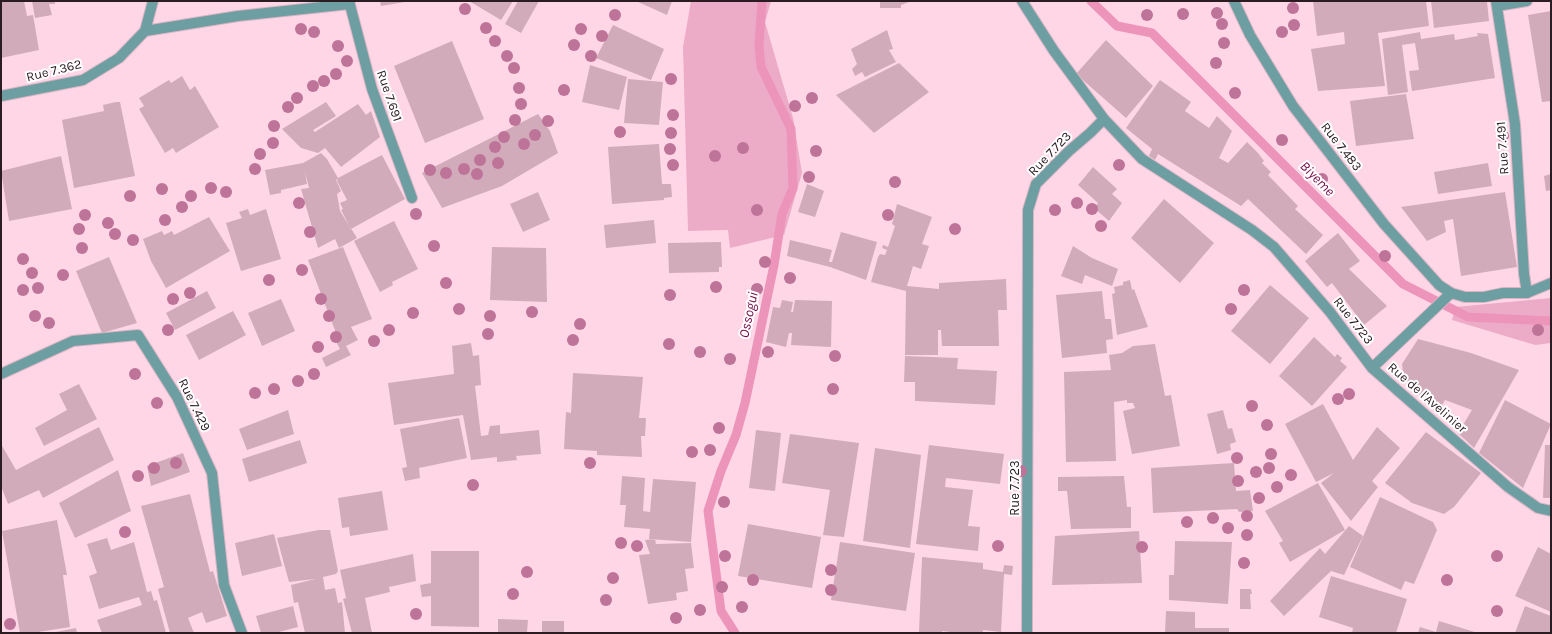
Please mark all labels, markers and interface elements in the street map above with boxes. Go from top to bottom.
street label: Rue 7.362 [25,57,83,85]
street label: Rue 7.691 [373,68,405,124]
street label: Rue 7.483 [1317,120,1365,174]
street label: Rue 7.491 [1493,121,1513,175]
street label: Rue 7.723 [1025,129,1075,179]
water label: Biyeme [1296,158,1338,200]
water label: Ossogui [736,290,762,340]
street label: Rue 7.723 [1330,294,1376,348]
street label: Rue de l'Avelinier [1384,359,1470,437]
street label: Rue 7.429 [175,376,213,434]
street label: Rue 7.723 [1007,460,1023,516]

